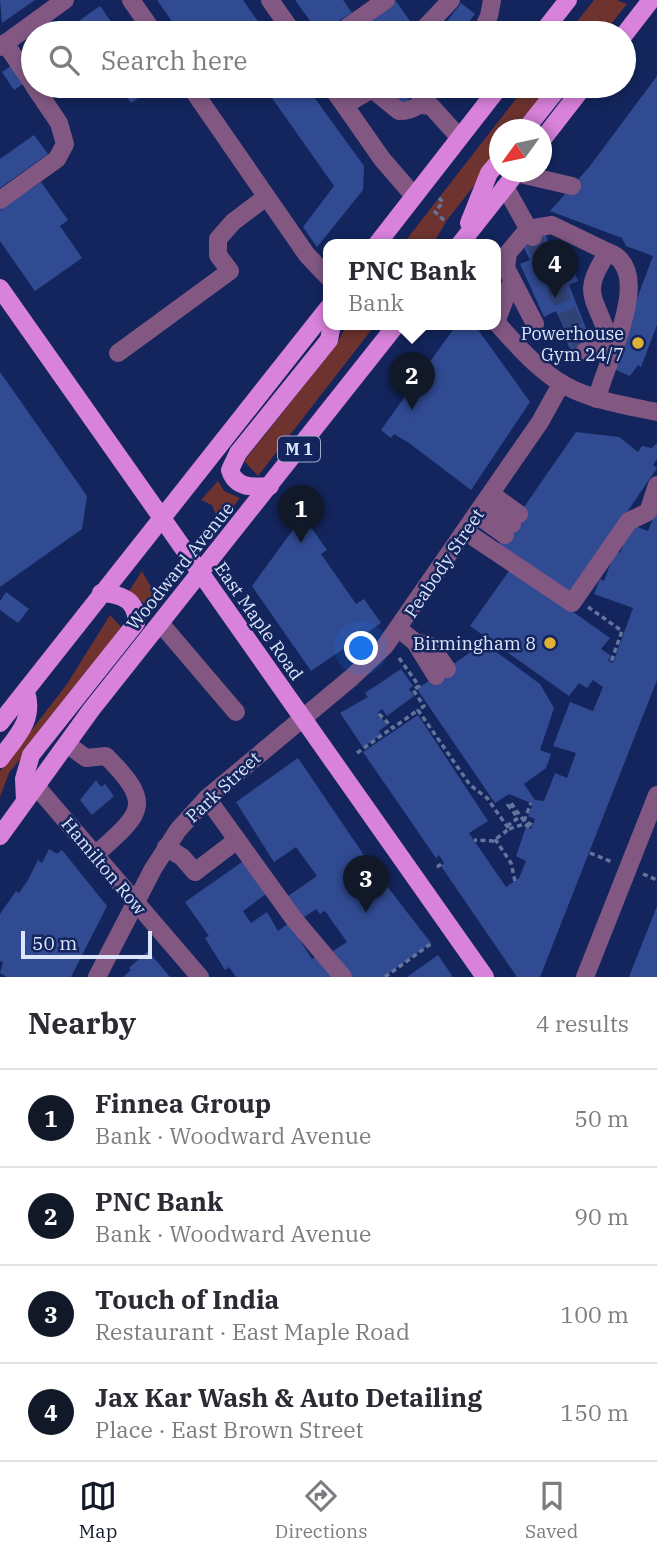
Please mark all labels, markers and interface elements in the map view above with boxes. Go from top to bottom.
search box [21,21,636,98]
icon: search [45,41,83,79]
text: Search here [101,43,247,77]
north arrow [489,119,552,182]
popup [323,239,501,330]
pin: 4 [532,240,578,298]
text: PNC Bank [348,253,476,287]
text: Bank [348,287,404,317]
place label: Powerhouse Gym 24/7 [521,322,624,366]
marker: Powerhouse Gym 24/7 [630,335,646,351]
pin: 2 [389,352,435,410]
road number: M 1 [278,436,320,462]
pin: 1 [278,485,324,543]
street label: Woodward Avenue [121,497,239,635]
street label: Peabody Street [399,504,489,622]
street label: East Maple Road [210,557,308,685]
your location [344,631,378,665]
place label: Birmingham 8 [413,632,536,655]
marker: Birmingham 8 [542,635,558,651]
street label: Park Street [181,747,265,827]
street label: Hamilton Row [57,813,151,919]
pin: 3 [343,855,389,913]
scale bar [21,928,152,960]
text: 50 m [32,931,77,955]
text: Nearby [28,1003,136,1042]
text: 4 results [536,1008,629,1038]
text: Finnea Group [95,1086,271,1120]
text: 1 [44,1103,58,1133]
text: 50 m [574,1103,629,1133]
text: Bank · Woodward Avenue [95,1120,371,1150]
text: PNC Bank [95,1184,223,1218]
text: 2 [44,1201,58,1231]
text: 90 m [574,1201,629,1231]
text: Bank · Woodward Avenue [95,1218,371,1248]
text: Touch of India [95,1282,279,1316]
text: 3 [44,1299,58,1329]
text: 100 m [560,1299,629,1329]
text: Restaurant · East Maple Road [95,1316,410,1346]
text: Jax Kar Wash & Auto Detailing [95,1380,482,1414]
text: 4 [44,1397,58,1427]
text: 150 m [560,1397,629,1427]
text: Place · East Brown Street [95,1414,364,1444]
tab: Map [79,1477,117,1543]
tab: Directions [275,1477,368,1543]
tab: Saved [525,1477,578,1543]

